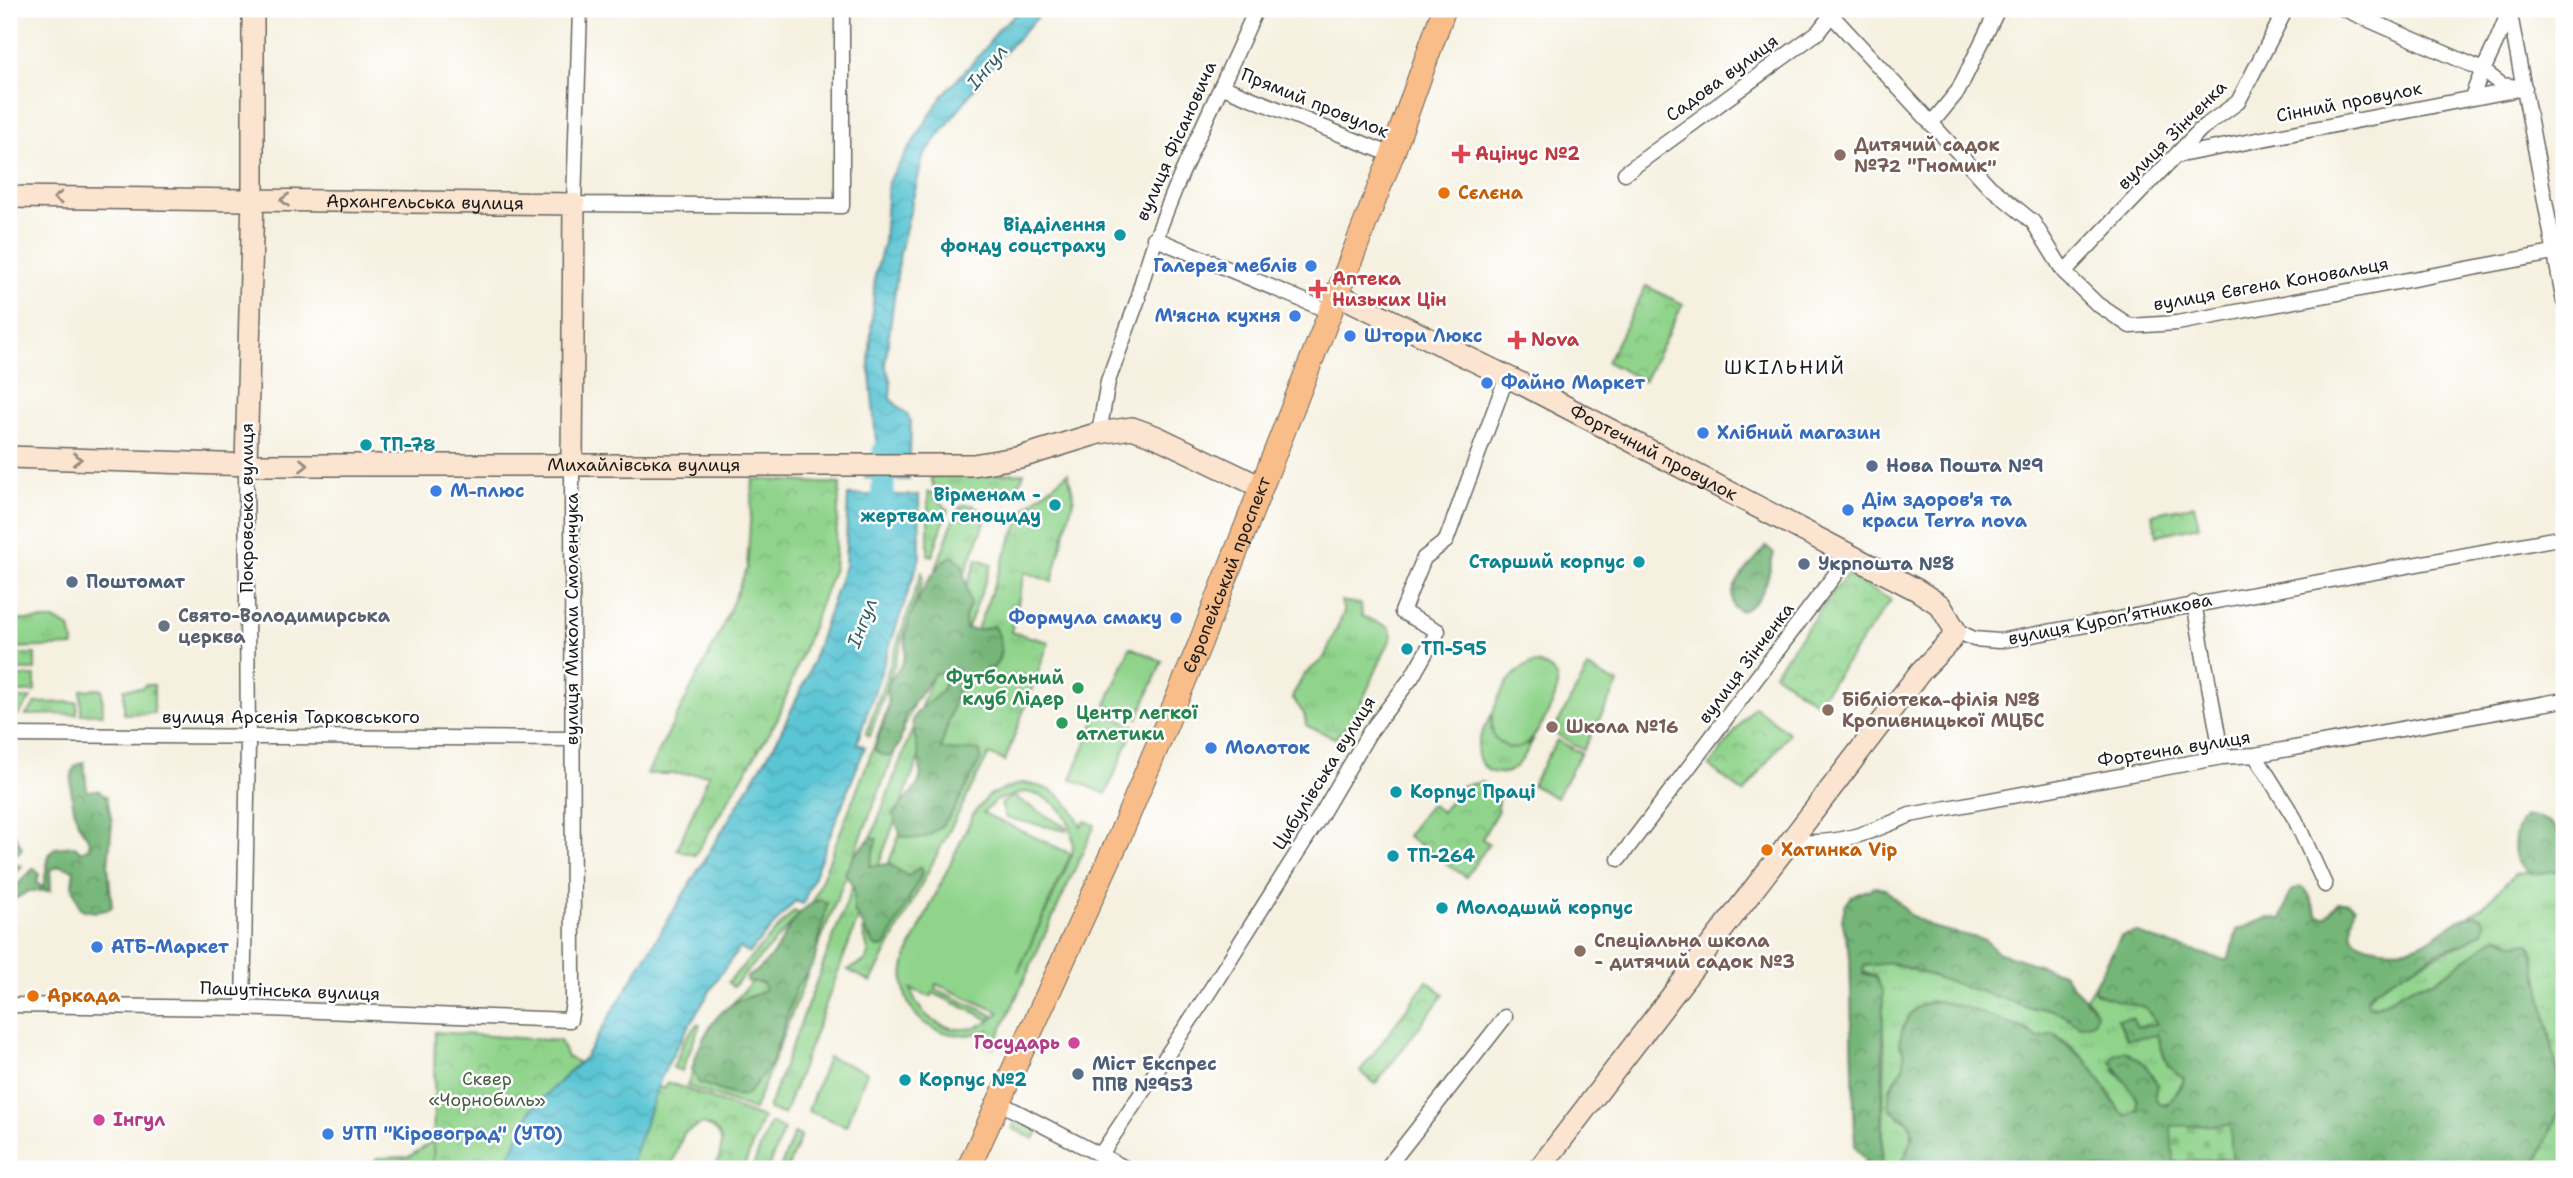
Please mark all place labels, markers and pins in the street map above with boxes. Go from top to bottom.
place label: Дитячий садок №72 "Гномик" [1854,133,2000,178]
place label: Ацінус №2 [1475,142,1580,166]
marker: Ацінус №2 [1453,146,1469,162]
marker: Дитячий садок №72 "Гномик" [1832,147,1848,163]
place label: Сєлєна [1458,181,1524,205]
marker: Сєлєна [1436,185,1452,201]
place label: Відділення фонду соцстраху [941,213,1106,258]
marker: Відділення фонду соцстраху [1112,227,1128,243]
place label: Галерея меблів [1153,254,1297,278]
marker: Галерея меблів [1303,258,1319,274]
place label: Аптека Низьких Цін [1332,267,1447,312]
marker: Аптека Низьких Цін [1310,281,1326,297]
place label: М'ясна кухня [1155,304,1281,328]
marker: М'ясна кухня [1287,308,1303,324]
place label: Штори Люкс [1364,324,1482,348]
marker: Штори Люкс [1342,328,1358,344]
place label: Nova [1531,328,1580,352]
marker: Nova [1509,332,1525,348]
place label: Файно Маркет [1501,371,1645,395]
marker: Файно Маркет [1479,375,1495,391]
place label: Хлібний магазин [1717,421,1881,445]
marker: Хлібний магазин [1695,425,1711,441]
place label: ТП-78 [380,433,436,457]
marker: ТП-78 [358,437,374,453]
place label: Нова Пошта №9 [1886,454,2044,478]
marker: Нова Пошта №9 [1864,458,1880,474]
place label: М-плюс [450,479,525,503]
marker: М-плюс [428,483,444,499]
place label: Вірменам - жертвам геноциду [860,483,1041,528]
place label: Дім здоров'я та краси Terra nova [1862,488,2028,533]
marker: Вірменам - жертвам геноциду [1047,497,1063,513]
marker: Дім здоров'я та краси Terra nova [1840,502,1856,518]
place label: Старший корпус [1469,550,1625,574]
place label: Укрпошта №8 [1818,552,1954,576]
marker: Старший корпус [1631,554,1647,570]
marker: Укрпошта №8 [1796,556,1812,572]
place label: Поштомат [86,570,185,594]
marker: Поштомат [64,574,80,590]
place label: Свято-Володимирська церква [178,604,391,649]
place label: Формула смаку [1009,606,1162,630]
marker: Формула смаку [1168,610,1184,626]
marker: Свято-Володимирська церква [156,618,172,634]
place label: ТП-595 [1421,637,1487,661]
marker: ТП-595 [1399,641,1415,657]
place label: Футбольний клуб Лідер [946,666,1064,711]
marker: Футбольний клуб Лідер [1070,680,1086,696]
place label: Бібліотека-філія №8 Кропивницької МЦБС [1842,688,2045,733]
place label: Центр легкої атлетики [1076,701,1198,746]
marker: Бібліотека-філія №8 Кропивницької МЦБС [1820,702,1836,718]
marker: Центр легкої атлетики [1054,715,1070,731]
place label: Школа №16 [1566,715,1679,739]
marker: Школа №16 [1544,719,1560,735]
place label: Молоток [1225,736,1310,760]
marker: Молоток [1203,740,1219,756]
place label: Корпус Праці [1410,780,1536,804]
marker: Корпус Праці [1388,784,1404,800]
place label: Хатинка Vip [1781,838,1898,862]
marker: Хатинка Vip [1759,842,1775,858]
place label: ТП-264 [1407,844,1475,868]
marker: ТП-264 [1385,848,1401,864]
place label: Молодший корпус [1456,896,1633,920]
marker: Молодший корпус [1434,900,1450,916]
place label: Спеціальна школа - дитячий садок №3 [1594,929,1795,974]
place label: АТБ-Маркет [111,935,229,959]
marker: АТБ-Маркет [89,939,105,955]
marker: Спеціальна школа - дитячий садок №3 [1572,943,1588,959]
place label: Аркада [47,984,121,1008]
marker: Аркада [25,988,41,1004]
place label: Государь [974,1031,1060,1055]
marker: Государь [1066,1035,1082,1051]
place label: Міст Експрес ППВ №953 [1092,1052,1217,1097]
marker: Міст Експрес ППВ №953 [1070,1066,1086,1082]
place label: Корпус №2 [919,1068,1027,1092]
marker: Корпус №2 [897,1072,913,1088]
place label: Інгул [113,1108,165,1132]
marker: Інгул [91,1112,107,1128]
place label: УТП "Кіровоград" (УТО) [342,1122,563,1146]
marker: УТП "Кіровоград" (УТО) [320,1126,336,1142]

